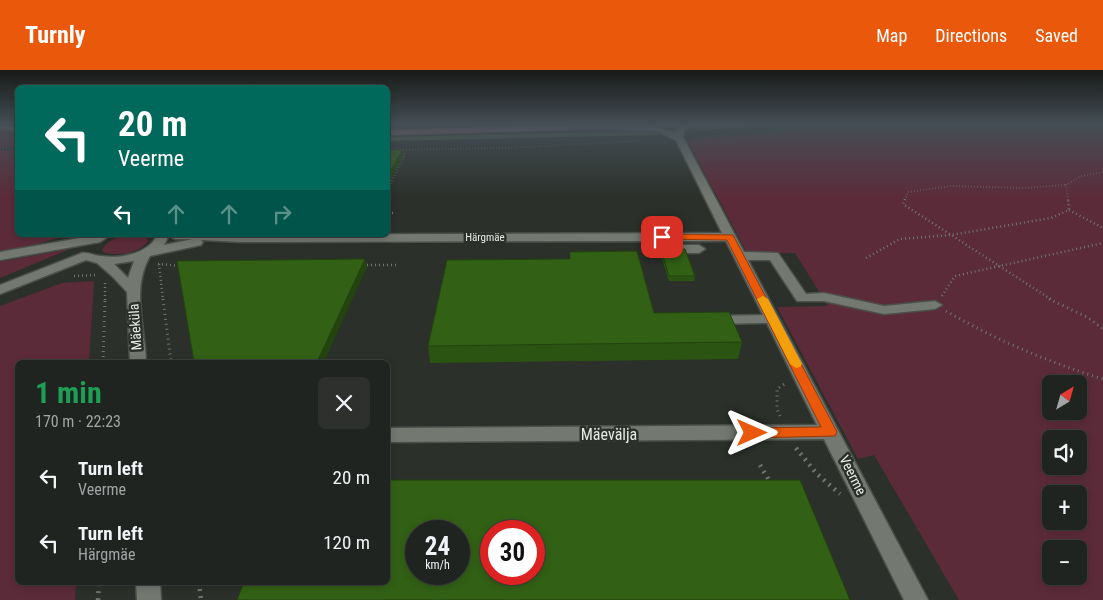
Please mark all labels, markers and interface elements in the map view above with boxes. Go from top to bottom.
text: Turnly [25,21,86,49]
text: Map [876,25,907,46]
text: Directions [935,25,1007,46]
text: Saved [1035,25,1078,46]
text: 20 m [118,104,187,145]
icon: left [35,105,100,170]
text: Veerme [118,146,184,171]
icon: left [109,200,137,228]
icon: ahead [162,200,190,228]
icon: ahead [215,200,243,228]
icon: right [268,200,296,228]
pin [641,216,683,258]
icon: arrive [648,223,676,251]
street label: Härgmäe [465,231,505,244]
street label: Mäeküla [125,303,145,351]
text: 1 min [35,375,102,410]
north arrow [1042,375,1088,420]
map controls [1042,375,1087,585]
button: close [318,377,370,429]
position arrow [725,406,777,458]
text: 170 m · 22:23 [35,412,121,431]
street label: Mäevälja [581,425,637,444]
button: sound [1042,430,1087,475]
street label: Veerme [836,453,870,498]
text: Turn left [78,457,143,480]
icon: left [35,464,63,492]
text: 20 m [333,466,370,489]
text: Veerme [78,480,126,499]
button: + [1042,485,1087,530]
speed limit sign: 30 [480,520,545,585]
text: Turn left [78,522,143,545]
icon: left [35,529,63,557]
text: 120 m [323,531,370,554]
text: 24 [425,532,450,561]
button: − [1042,540,1087,585]
text: Härgmäe [78,545,135,564]
text: km/h [425,558,450,572]

